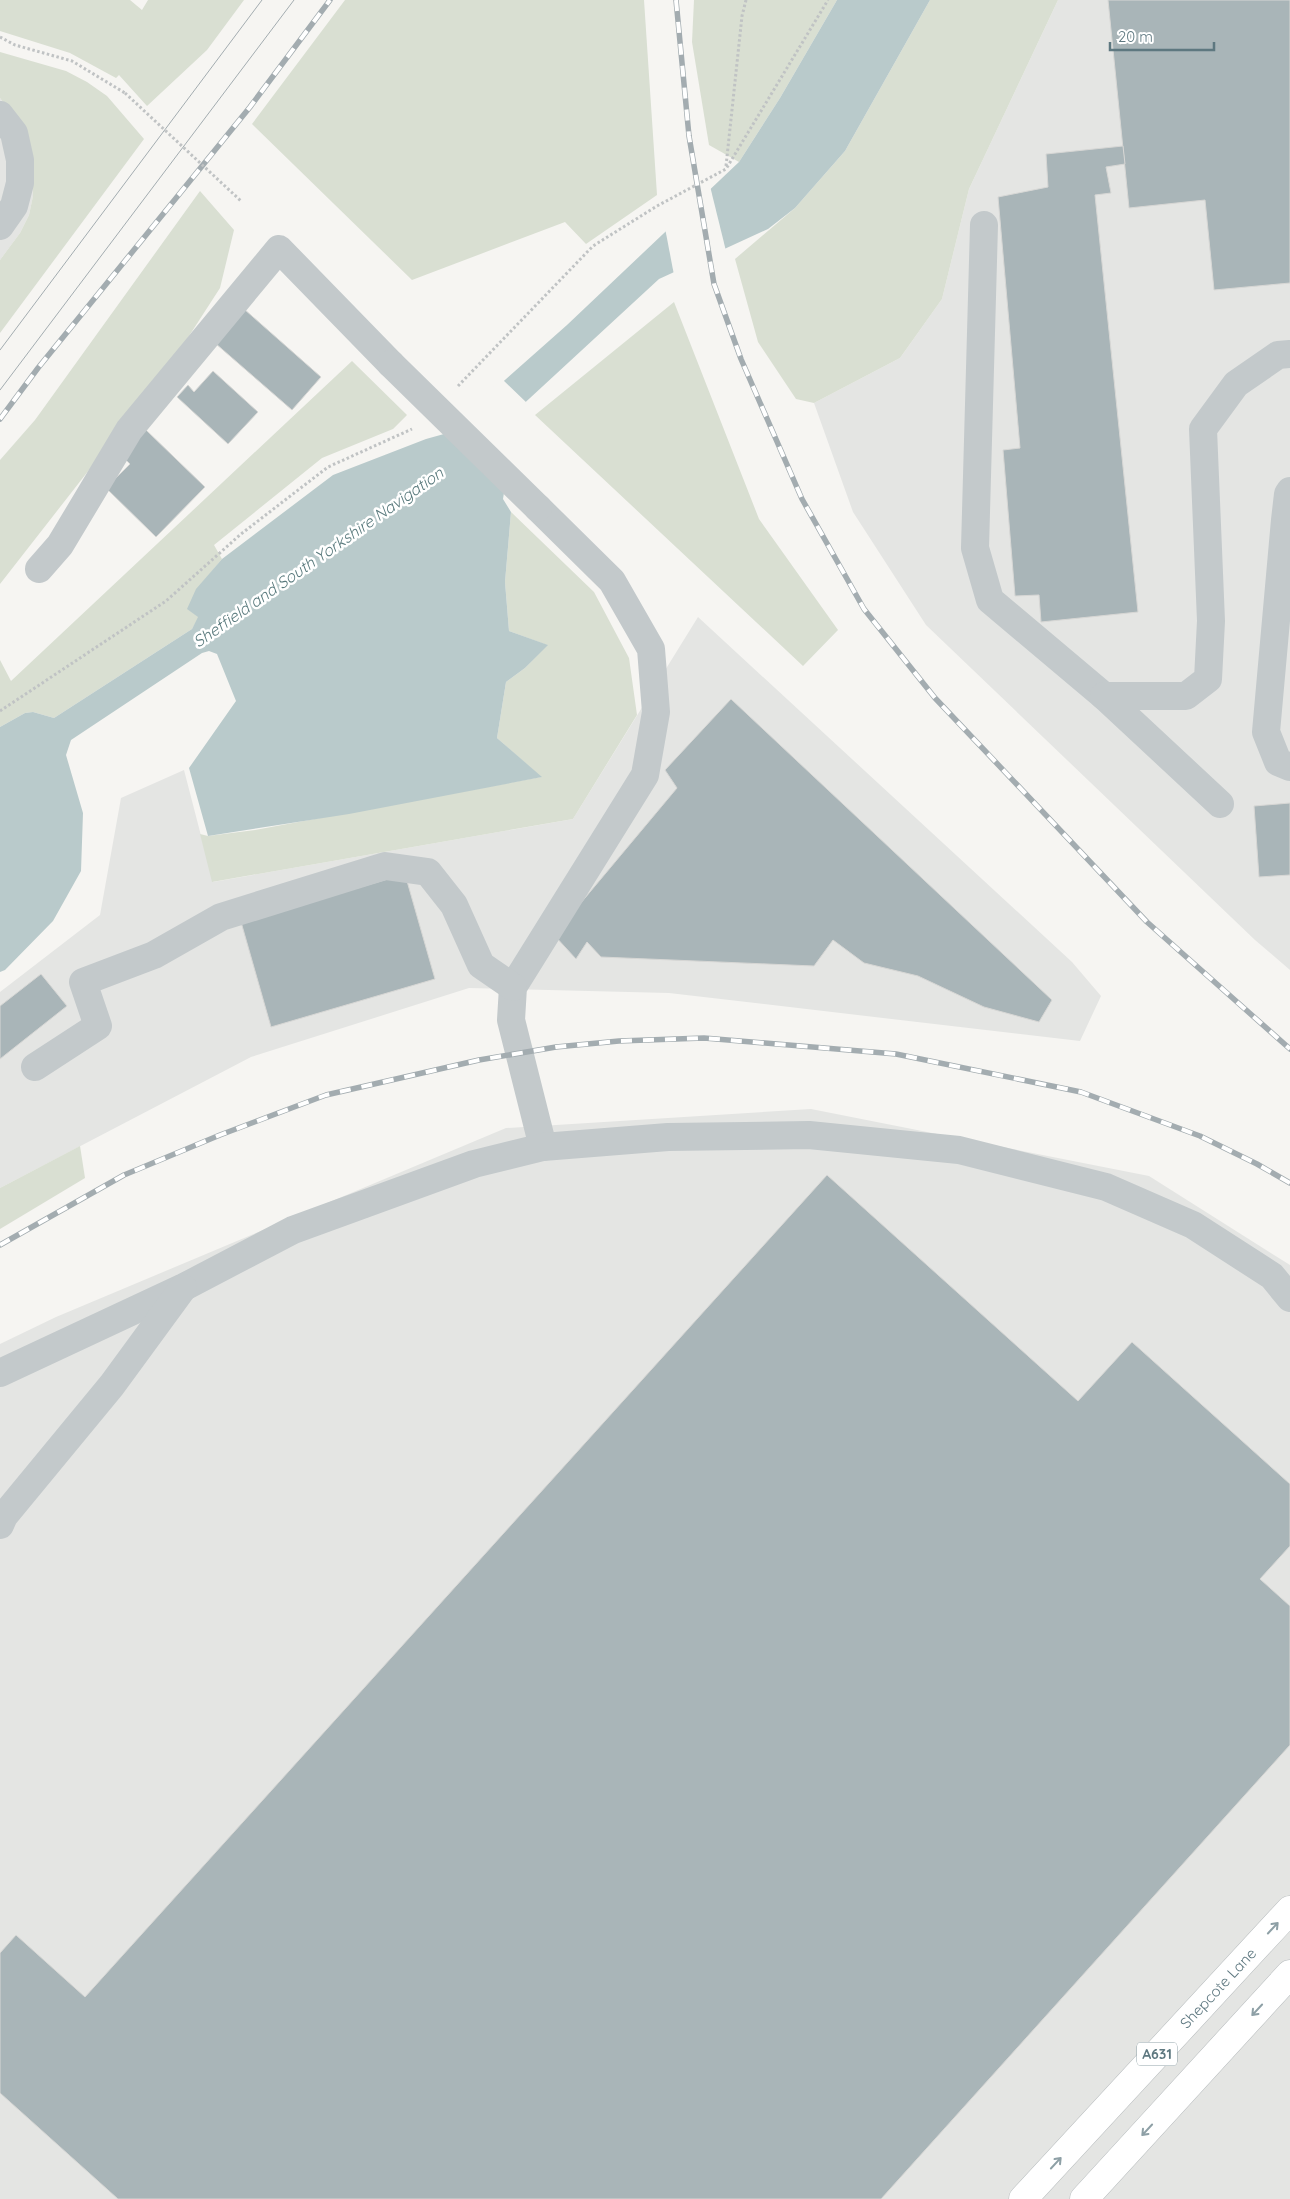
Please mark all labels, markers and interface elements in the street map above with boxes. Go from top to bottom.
scale bar [1110,20,1214,52]
text: 20 m [1118,27,1153,46]
water label: Sheffield and South Yorkshire Navigation [189,462,447,651]
one-way arrow [1267,1921,1279,1934]
street label: Shepcote Lane [1176,1944,1260,2032]
one-way arrow [1251,2004,1263,2017]
road number: A631 [1137,2042,1177,2066]
one-way arrow [1141,2123,1153,2136]
one-way arrow [1050,2157,1062,2170]

